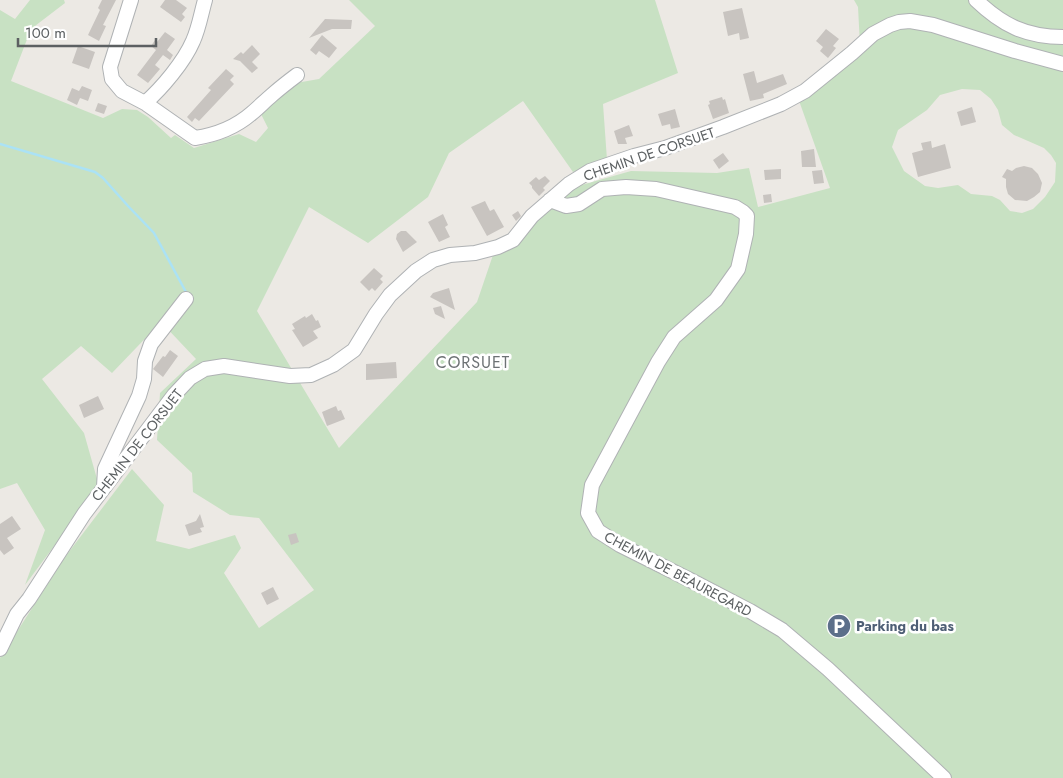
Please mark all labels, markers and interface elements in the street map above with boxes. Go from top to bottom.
scale bar [18,15,155,47]
text: 100 m [25,22,66,44]
street label: CHEMIN DE CORSUET [581,122,718,186]
district label: CORSUET [436,351,510,374]
street label: CHEMIN DE CORSUET [87,384,188,505]
street label: CHEMIN DE BEAUREGARD [601,527,755,621]
parking icon: Parking du bas [826,613,852,639]
place label: Parking du bas [856,616,954,636]

